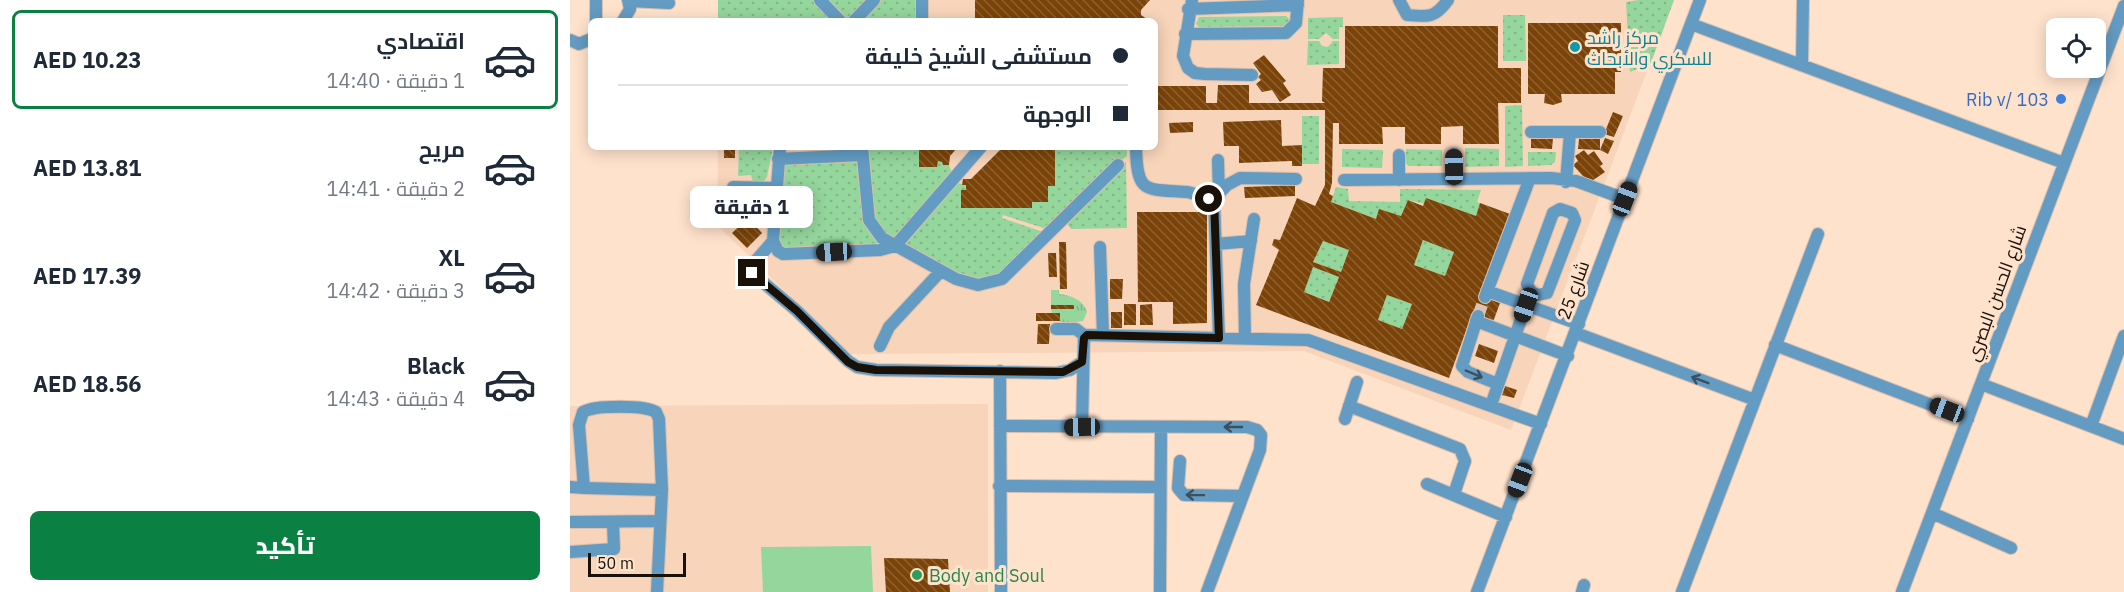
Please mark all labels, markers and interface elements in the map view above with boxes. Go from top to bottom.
map controls [2046,18,2106,78]
button: locate [2046,18,2106,78]
text: اقتصادي [376,26,465,55]
place label: مركز راشد للسكري والأبحاث [1587,26,1712,73]
icon: car [483,33,537,87]
marker: مركز راشد للسكري والأبحاث [1568,40,1582,54]
text: مستشفى الشيخ خليفة [865,41,1092,70]
text: AED 10.23 [33,45,142,74]
text: 1 دقيقة · 14:40 [326,67,465,94]
place label: Rib v/ 103 [1966,88,2049,111]
marker: Rib v/ 103 [2054,92,2068,106]
text: الوجهة [1023,99,1092,128]
text: مريح [419,134,465,163]
icon: car [483,141,537,195]
car [1445,149,1463,185]
text: AED 13.81 [33,153,142,182]
text: 2 دقيقة · 14:41 [326,175,465,202]
car [1610,179,1640,219]
route start [1195,185,1222,212]
callout: 1 دقيقة [690,186,813,228]
text: 1 دقيقة [714,193,789,220]
street label: شارع الحسن البصري [1961,222,2034,365]
car [816,242,852,262]
text: XL [439,243,465,272]
icon: car [483,249,537,303]
street label: شارع 25 [1552,258,1595,323]
route end [738,259,765,286]
text: AED 17.39 [33,261,142,290]
text: 3 دقيقة · 14:42 [326,277,465,304]
car [1512,285,1540,325]
text: Black [407,351,465,380]
icon: car [483,357,537,411]
text: AED 18.56 [33,369,142,398]
one-way arrow [1464,369,1483,380]
one-way arrow [1691,373,1710,384]
text: 4 دقيقة · 14:43 [326,385,465,412]
car [1927,395,1967,425]
car [1064,418,1100,436]
one-way arrow [1224,421,1244,433]
car [1505,460,1535,500]
one-way arrow [1186,489,1206,501]
button: تأكيد [30,511,540,580]
scale bar [588,550,686,578]
text: 50 m [597,553,634,573]
place label: Body and Soul [929,564,1045,587]
marker: Body and Soul [910,568,924,582]

